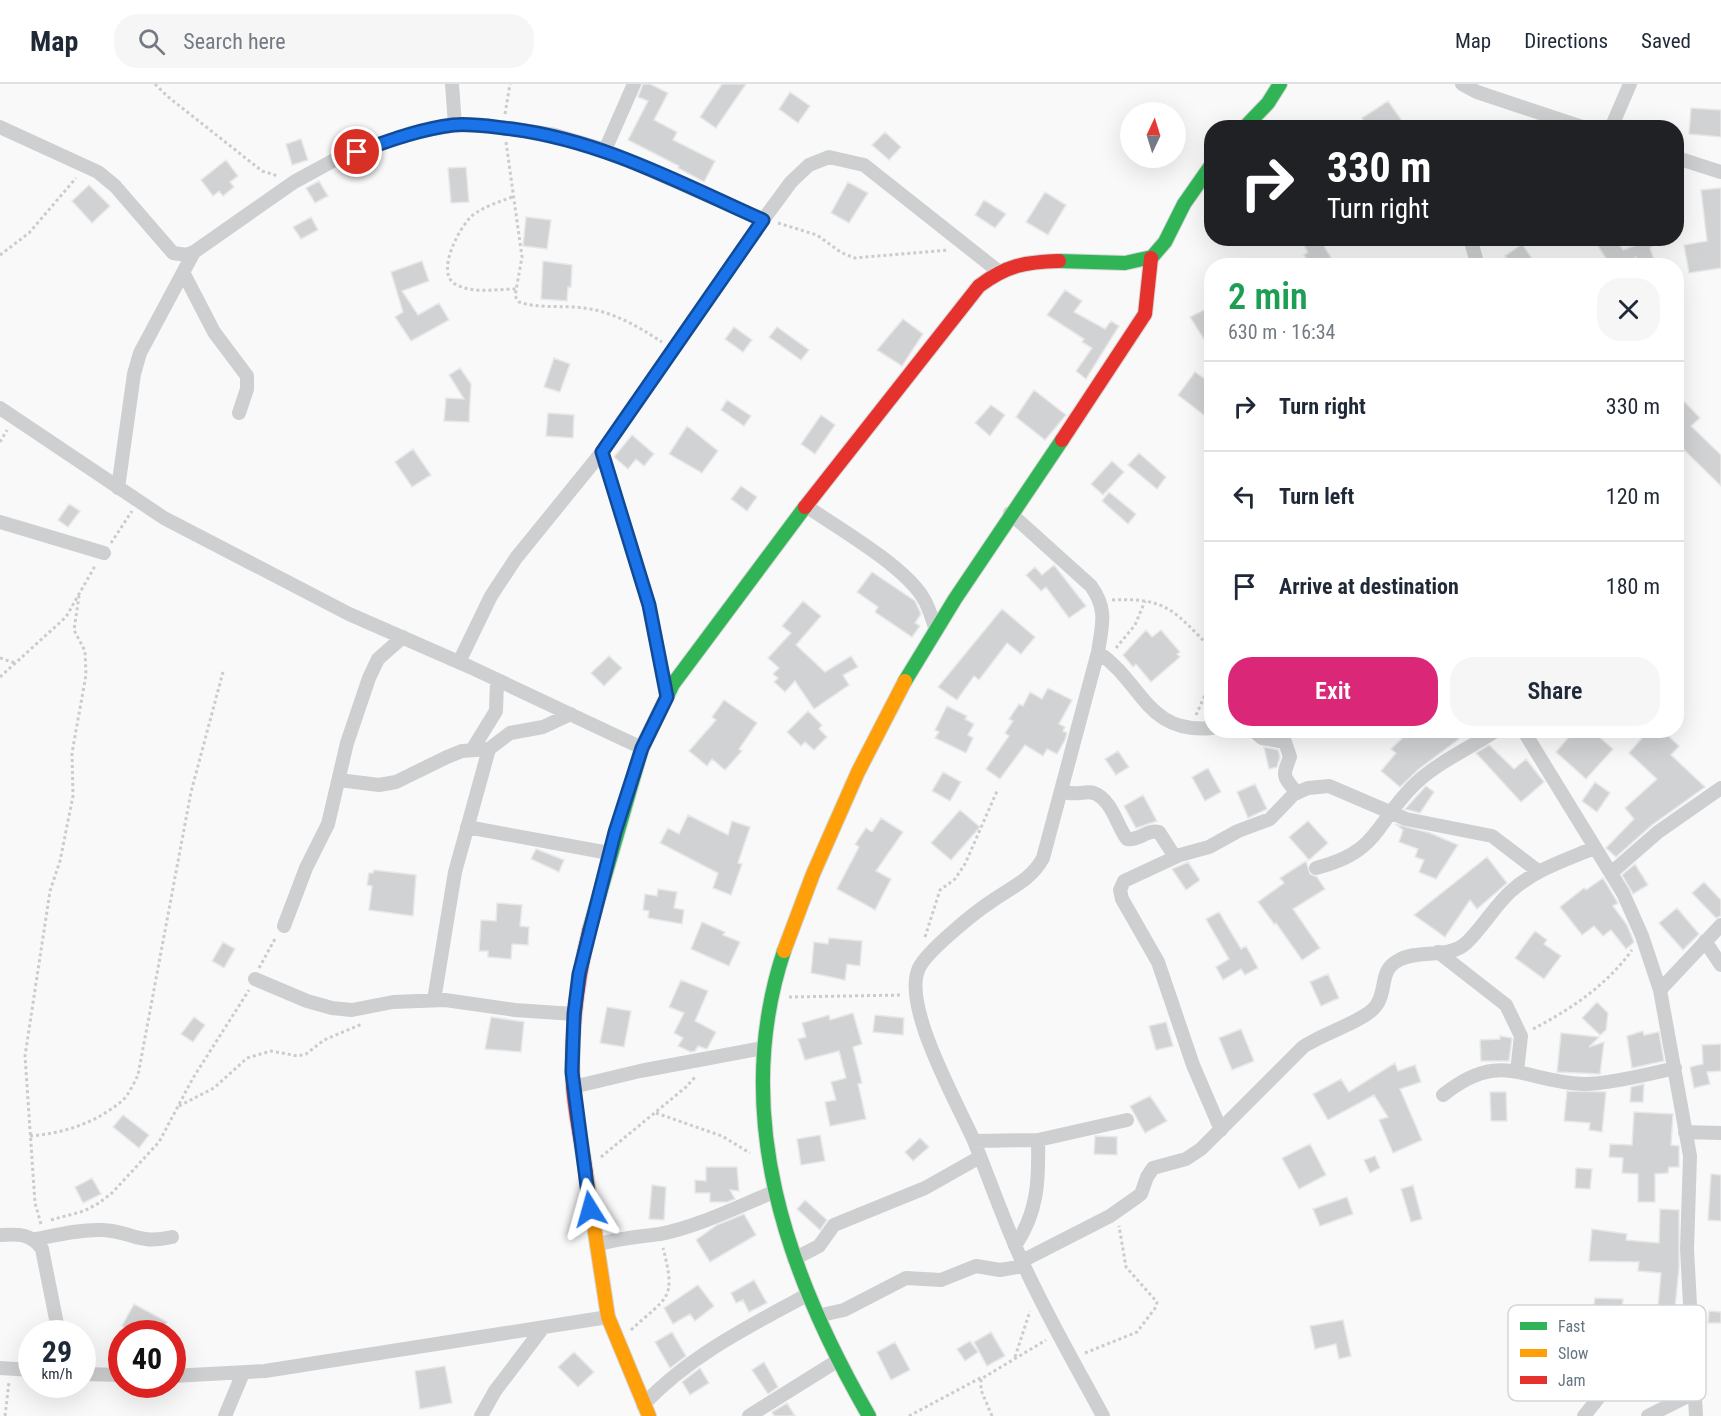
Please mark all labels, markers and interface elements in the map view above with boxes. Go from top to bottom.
search box [114,14,534,68]
text: Map [30,25,78,58]
icon: search [135,25,168,58]
text: Search here [183,29,286,54]
text: Map [1455,29,1491,53]
text: Directions [1524,29,1608,53]
text: Saved [1641,29,1691,53]
north arrow [1120,102,1186,168]
map controls [1120,102,1186,168]
pin [331,126,382,177]
icon: arrive [340,135,373,168]
text: 330 m [1327,143,1432,192]
icon: right [1228,144,1306,222]
text: Turn right [1327,193,1429,225]
text: 2 min [1228,276,1308,318]
button: close [1597,278,1660,341]
text: 630 m · 16:34 [1228,320,1335,344]
icon: right [1228,390,1261,423]
text: Turn right [1279,394,1366,419]
text: 330 m [1606,394,1660,419]
icon: left [1228,480,1261,513]
text: Turn left [1279,484,1354,509]
text: 120 m [1606,484,1660,509]
icon: arrive [1228,570,1261,603]
text: Arrive at destination [1279,574,1459,599]
text: 180 m [1606,574,1660,599]
button: Exit [1228,657,1438,726]
button: Share [1450,657,1660,726]
position arrow [558,1177,622,1241]
legend [1508,1305,1706,1401]
text: Fast [1558,1317,1585,1336]
speed limit sign: 40 [108,1320,186,1398]
text: 29 [42,1334,72,1369]
text: Slow [1558,1344,1588,1363]
text: km/h [42,1365,72,1383]
text: Jam [1558,1371,1585,1390]

